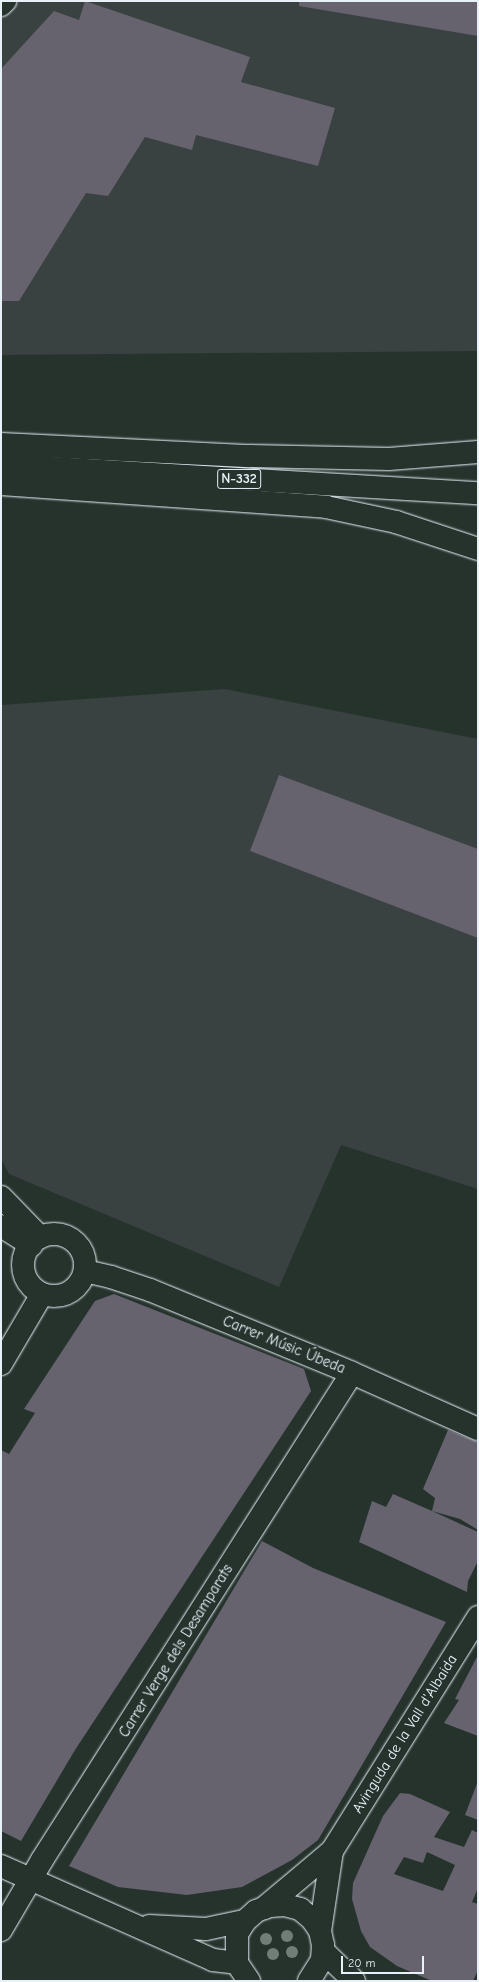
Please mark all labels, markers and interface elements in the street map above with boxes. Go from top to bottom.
road number: N-332 [217,467,261,491]
street label: Carrer Músic Úbeda [220,1312,348,1378]
street label: Carrer Verge dels Desamparats [115,1561,237,1741]
street label: Avinguda de la Vall d'Albaida [349,1651,461,1817]
scale bar [343,1948,426,1974]
text: 20 m [348,1956,376,1970]

